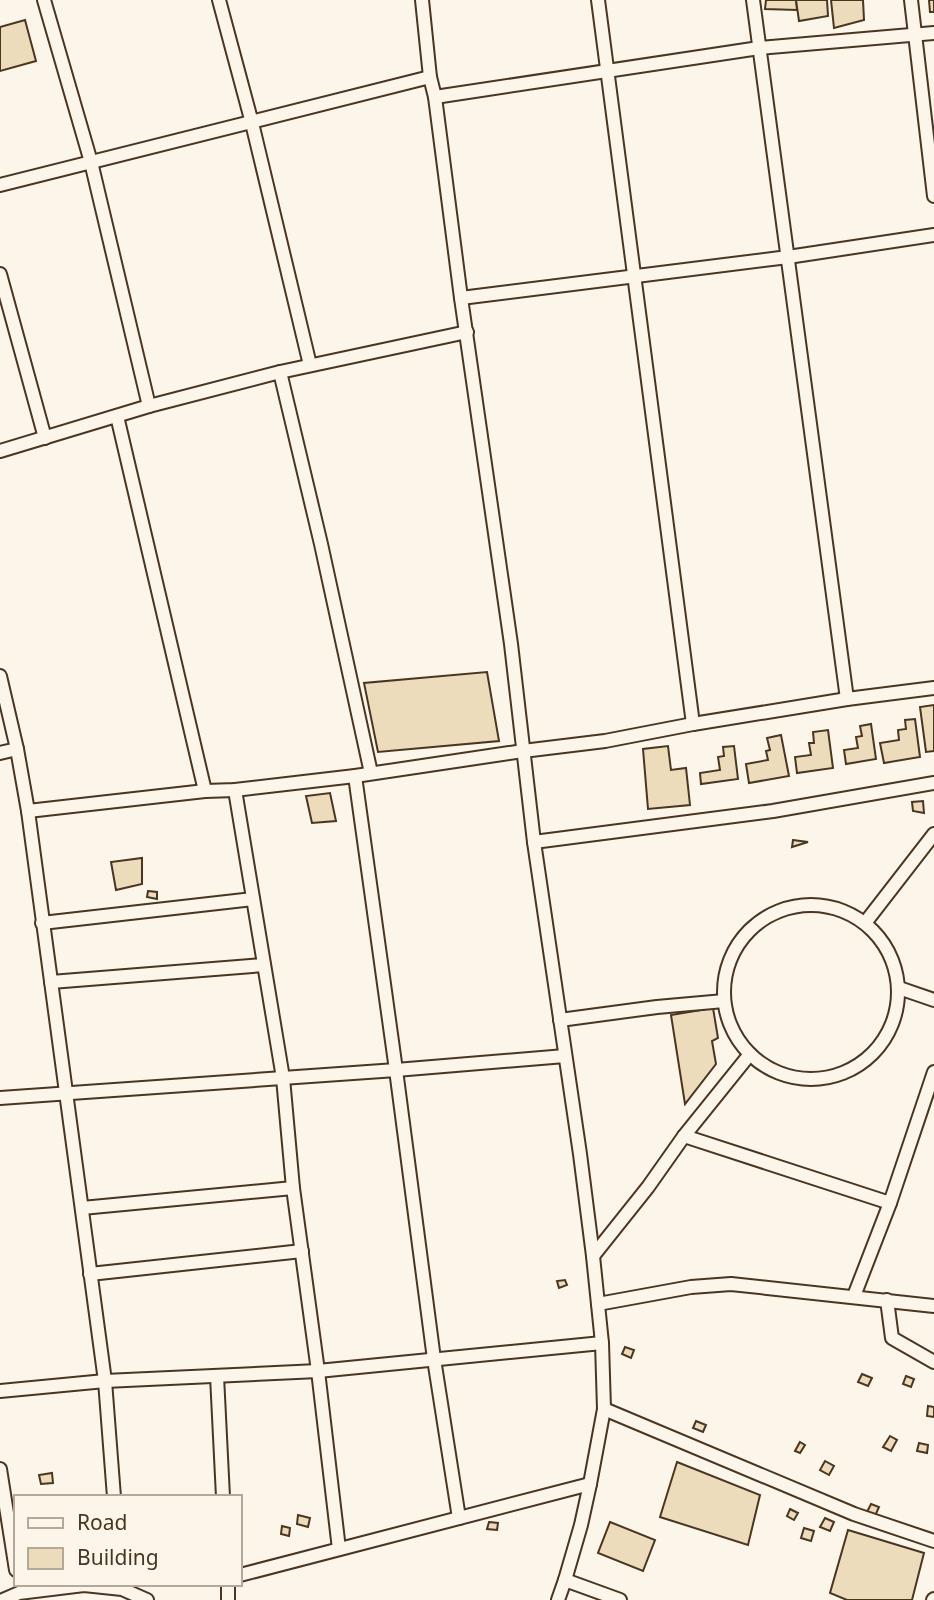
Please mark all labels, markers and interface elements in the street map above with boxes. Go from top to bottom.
legend [14,1495,242,1586]
text: Road [77,1508,127,1536]
text: Building [77,1543,159,1571]

